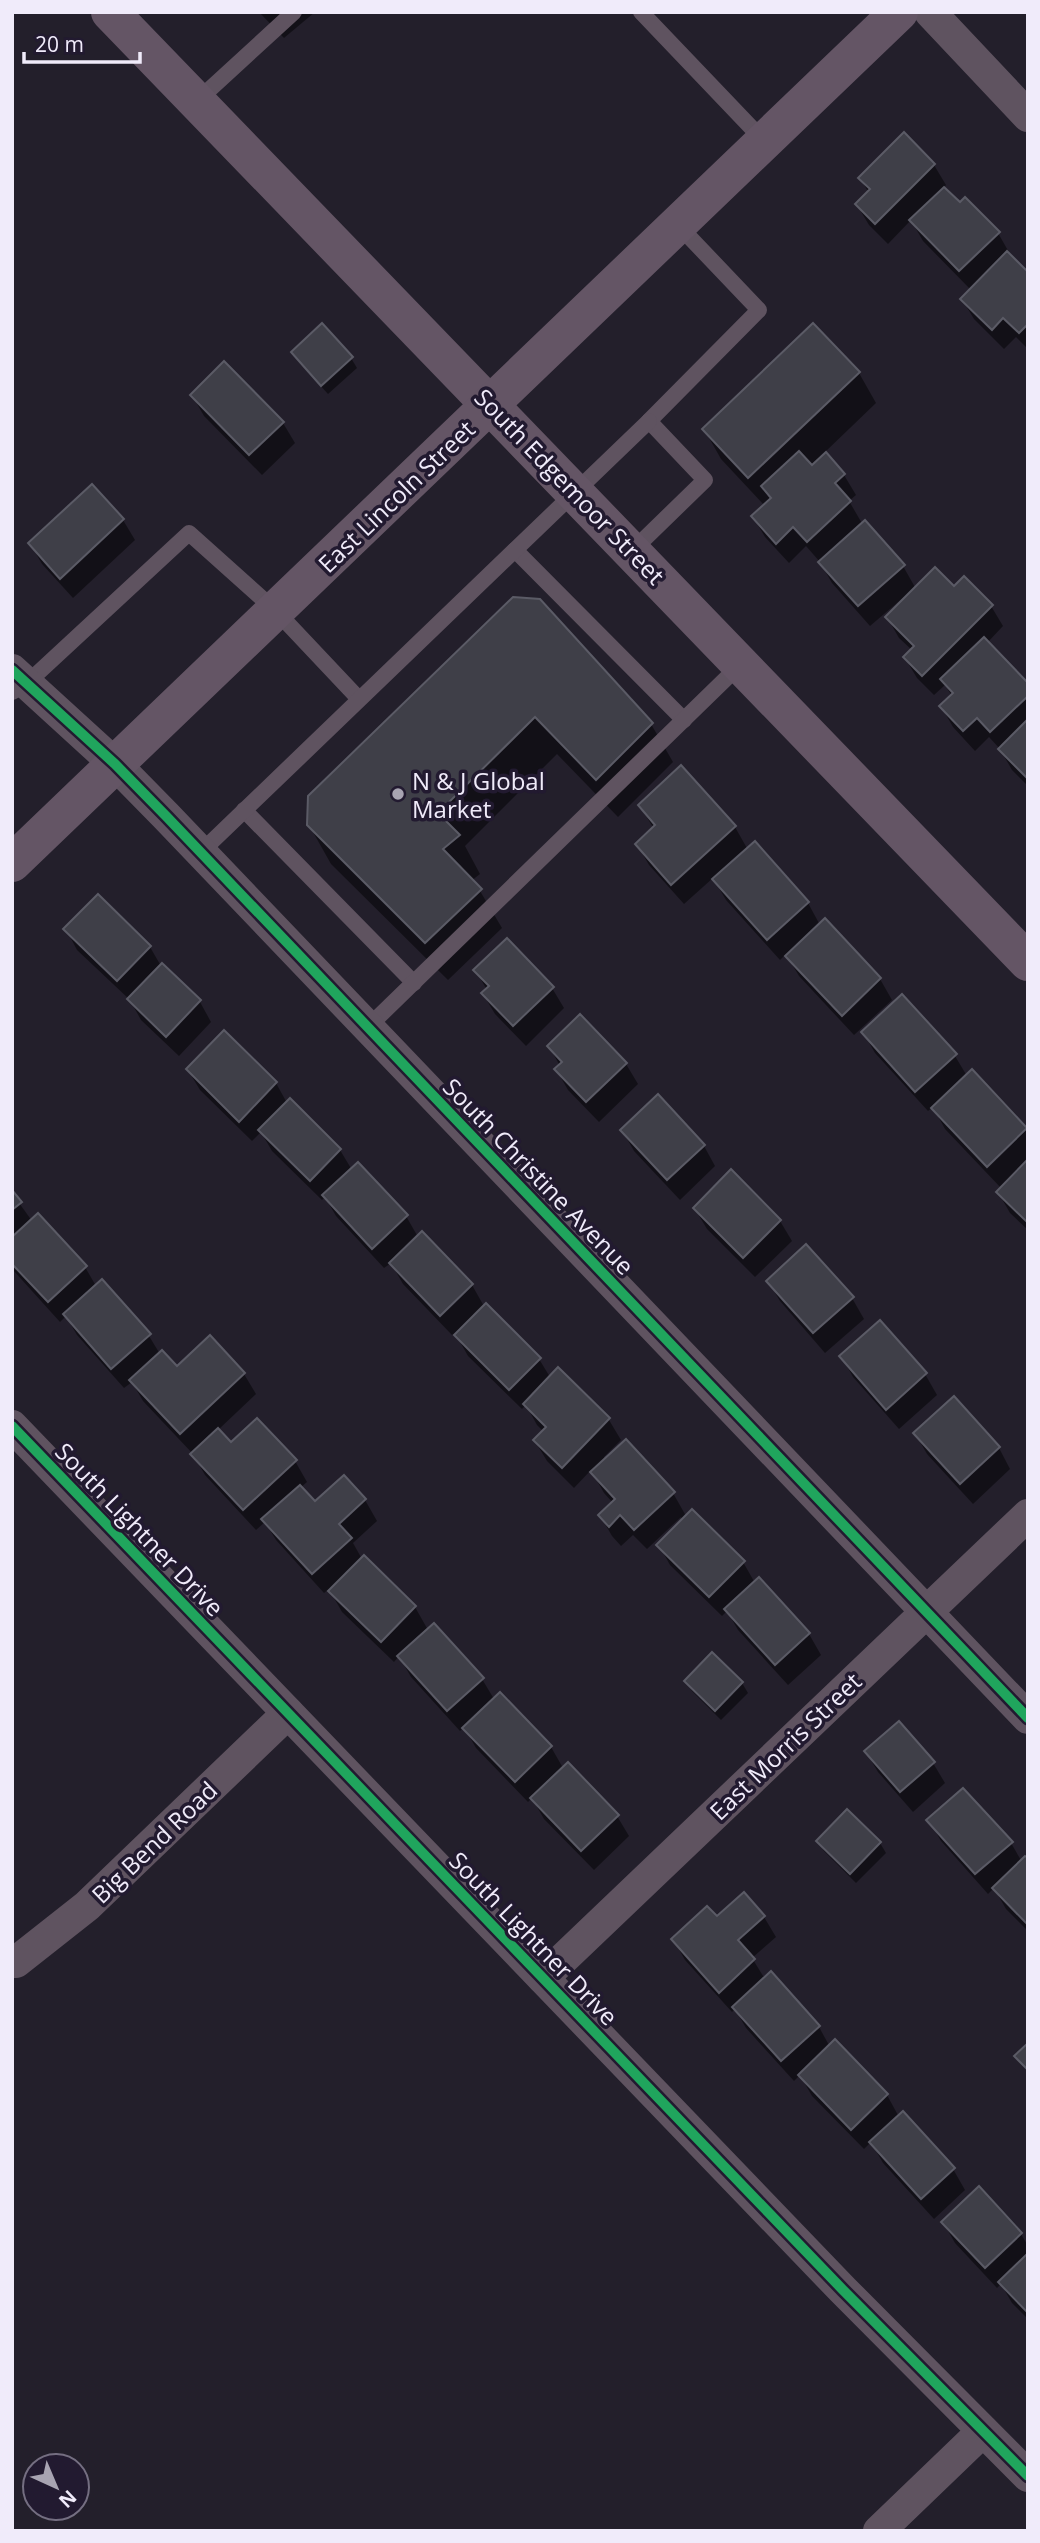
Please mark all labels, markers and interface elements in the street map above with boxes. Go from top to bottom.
scale bar [24,21,140,65]
text: 20 m [35,30,84,58]
street label: South Edgemoor Street [468,381,672,591]
street label: East Lincoln Street [310,413,482,579]
place label: N & J Global Market [412,764,545,825]
marker: N & J Global Market [390,786,406,802]
street label: South Christine Avenue [436,1070,642,1282]
street label: South Lightner Drive [48,1435,232,1623]
street label: East Morris Street [702,1665,868,1827]
street label: Big Bend Road [84,1774,224,1910]
street label: South Lightner Drive [442,1844,626,2032]
north arrow [21,2452,91,2522]
text: N [53,2485,82,2514]

